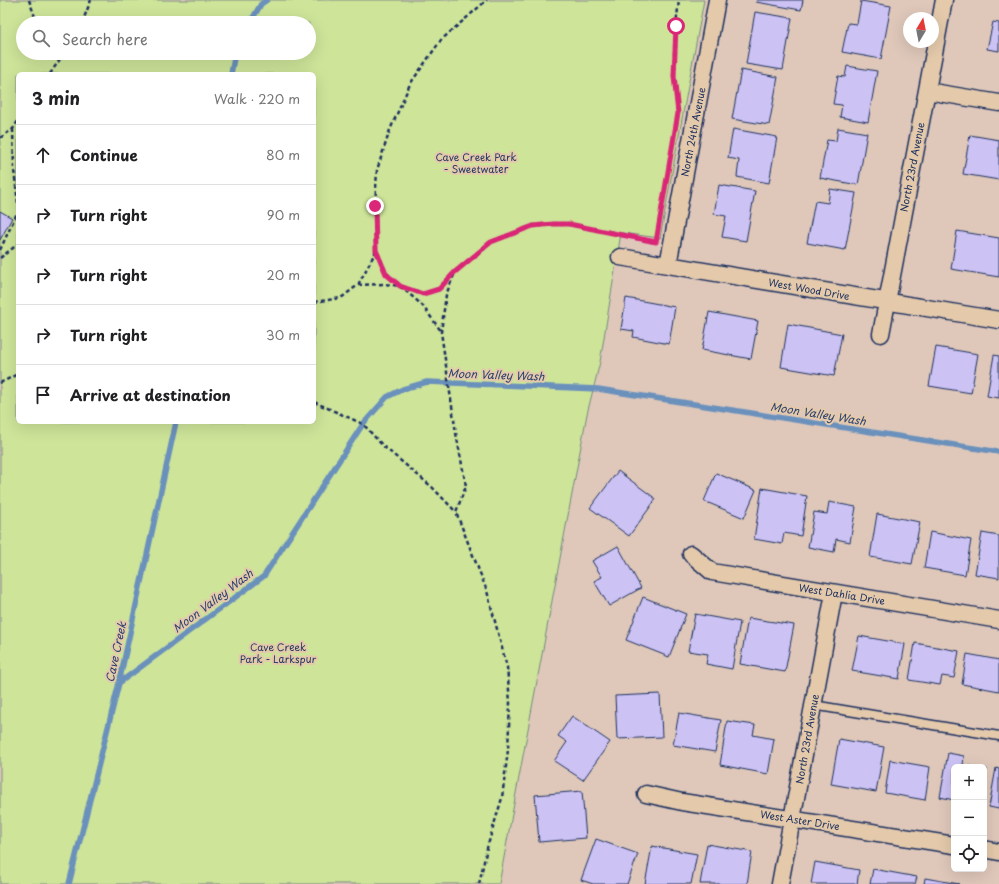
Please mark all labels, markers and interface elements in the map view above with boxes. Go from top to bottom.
north arrow [903,12,939,48]
search box [16,16,316,60]
route start [667,17,685,35]
icon: search [30,27,52,49]
text: Search here [62,27,148,50]
text: 3 min [32,85,80,111]
street label: North 24th Avenue [676,85,709,178]
text: Walk · 220 m [214,89,300,108]
street label: North 23rd Avenue [895,120,928,213]
text: Continue [70,143,138,166]
icon: ahead [32,144,54,166]
text: 80 m [266,145,300,164]
park label: Cave Creek Park - Sweetwater [435,149,517,176]
route end [366,197,384,215]
text: Turn right [70,203,147,226]
icon: right [32,204,54,226]
text: 90 m [267,205,300,224]
text: Turn right [70,263,147,286]
icon: right [32,264,54,286]
text: 20 m [266,265,300,284]
street label: West Wood Drive [767,274,851,303]
text: Turn right [70,323,147,346]
icon: right [32,324,54,346]
text: 30 m [266,325,300,344]
water label: Moon Valley Wash [447,364,545,385]
text: Arrive at destination [70,383,231,406]
icon: arrive [32,384,54,406]
water label: Moon Valley Wash [769,398,868,430]
water label: Moon Valley Wash [169,564,257,636]
street label: West Dahlia Drive [798,579,887,608]
water label: Cave Creek [101,619,131,684]
park label: Cave Creek Park - Larkspur [240,639,316,666]
street label: North 23rd Avenue [791,692,822,785]
map controls [951,764,987,872]
button: + [951,764,987,800]
button: − [951,800,987,836]
street label: West Aster Drive [759,806,841,833]
button: locate [951,836,987,872]

